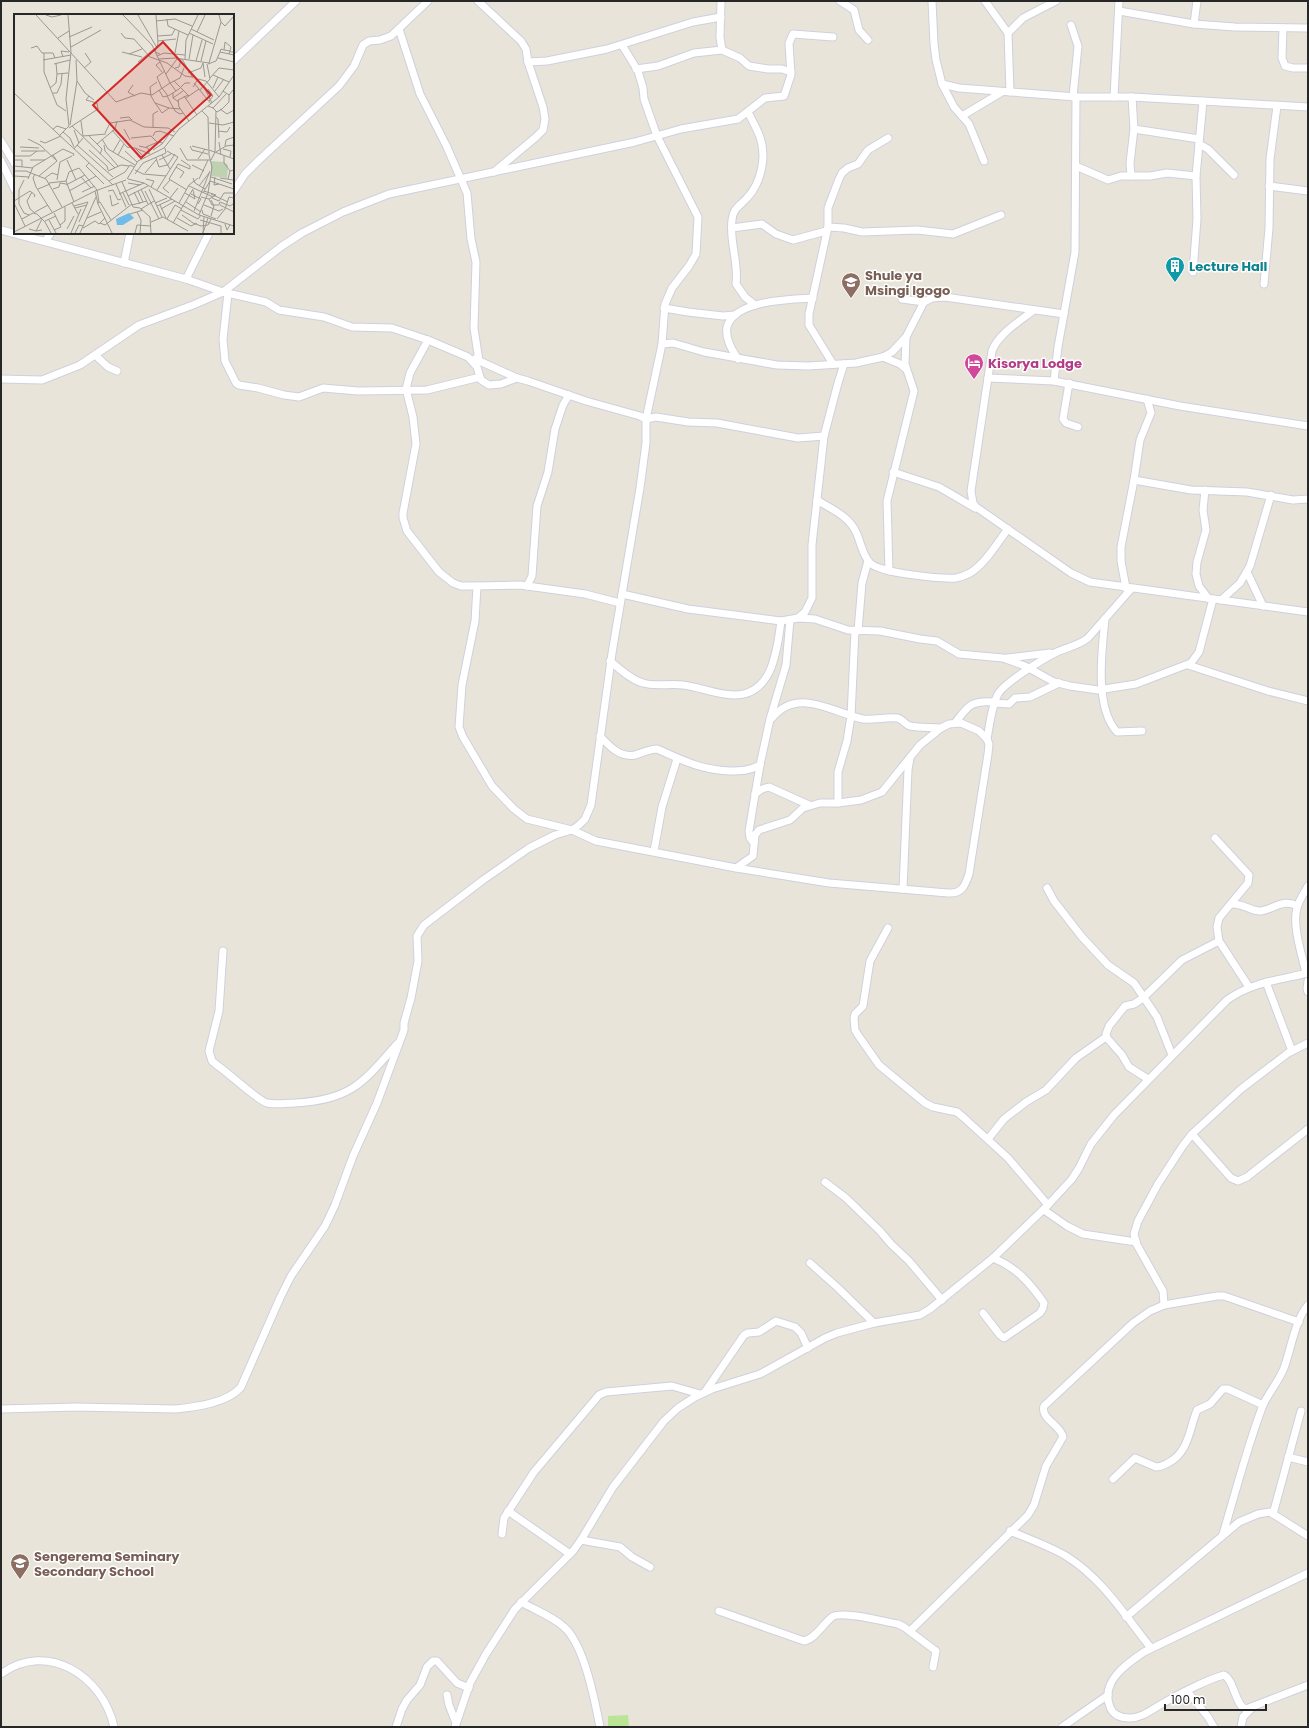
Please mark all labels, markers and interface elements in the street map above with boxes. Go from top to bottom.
inset map [14,14,234,234]
building icon: Lecture Hall [1164,255,1186,283]
place label: Lecture Hall [1189,257,1268,276]
place label: Shule ya Msingi Igogo [865,266,950,300]
school or university icon: Shule ya Msingi Igogo [840,271,862,299]
hotel icon: Kisorya Lodge [963,352,985,380]
place label: Kisorya Lodge [988,354,1082,373]
place label: Sengerema Seminary Secondary School [34,1547,180,1581]
school or university icon: Sengerema Seminary Secondary School [9,1552,31,1580]
scale bar [1165,1686,1266,1712]
text: 100 m [1171,1691,1205,1708]

